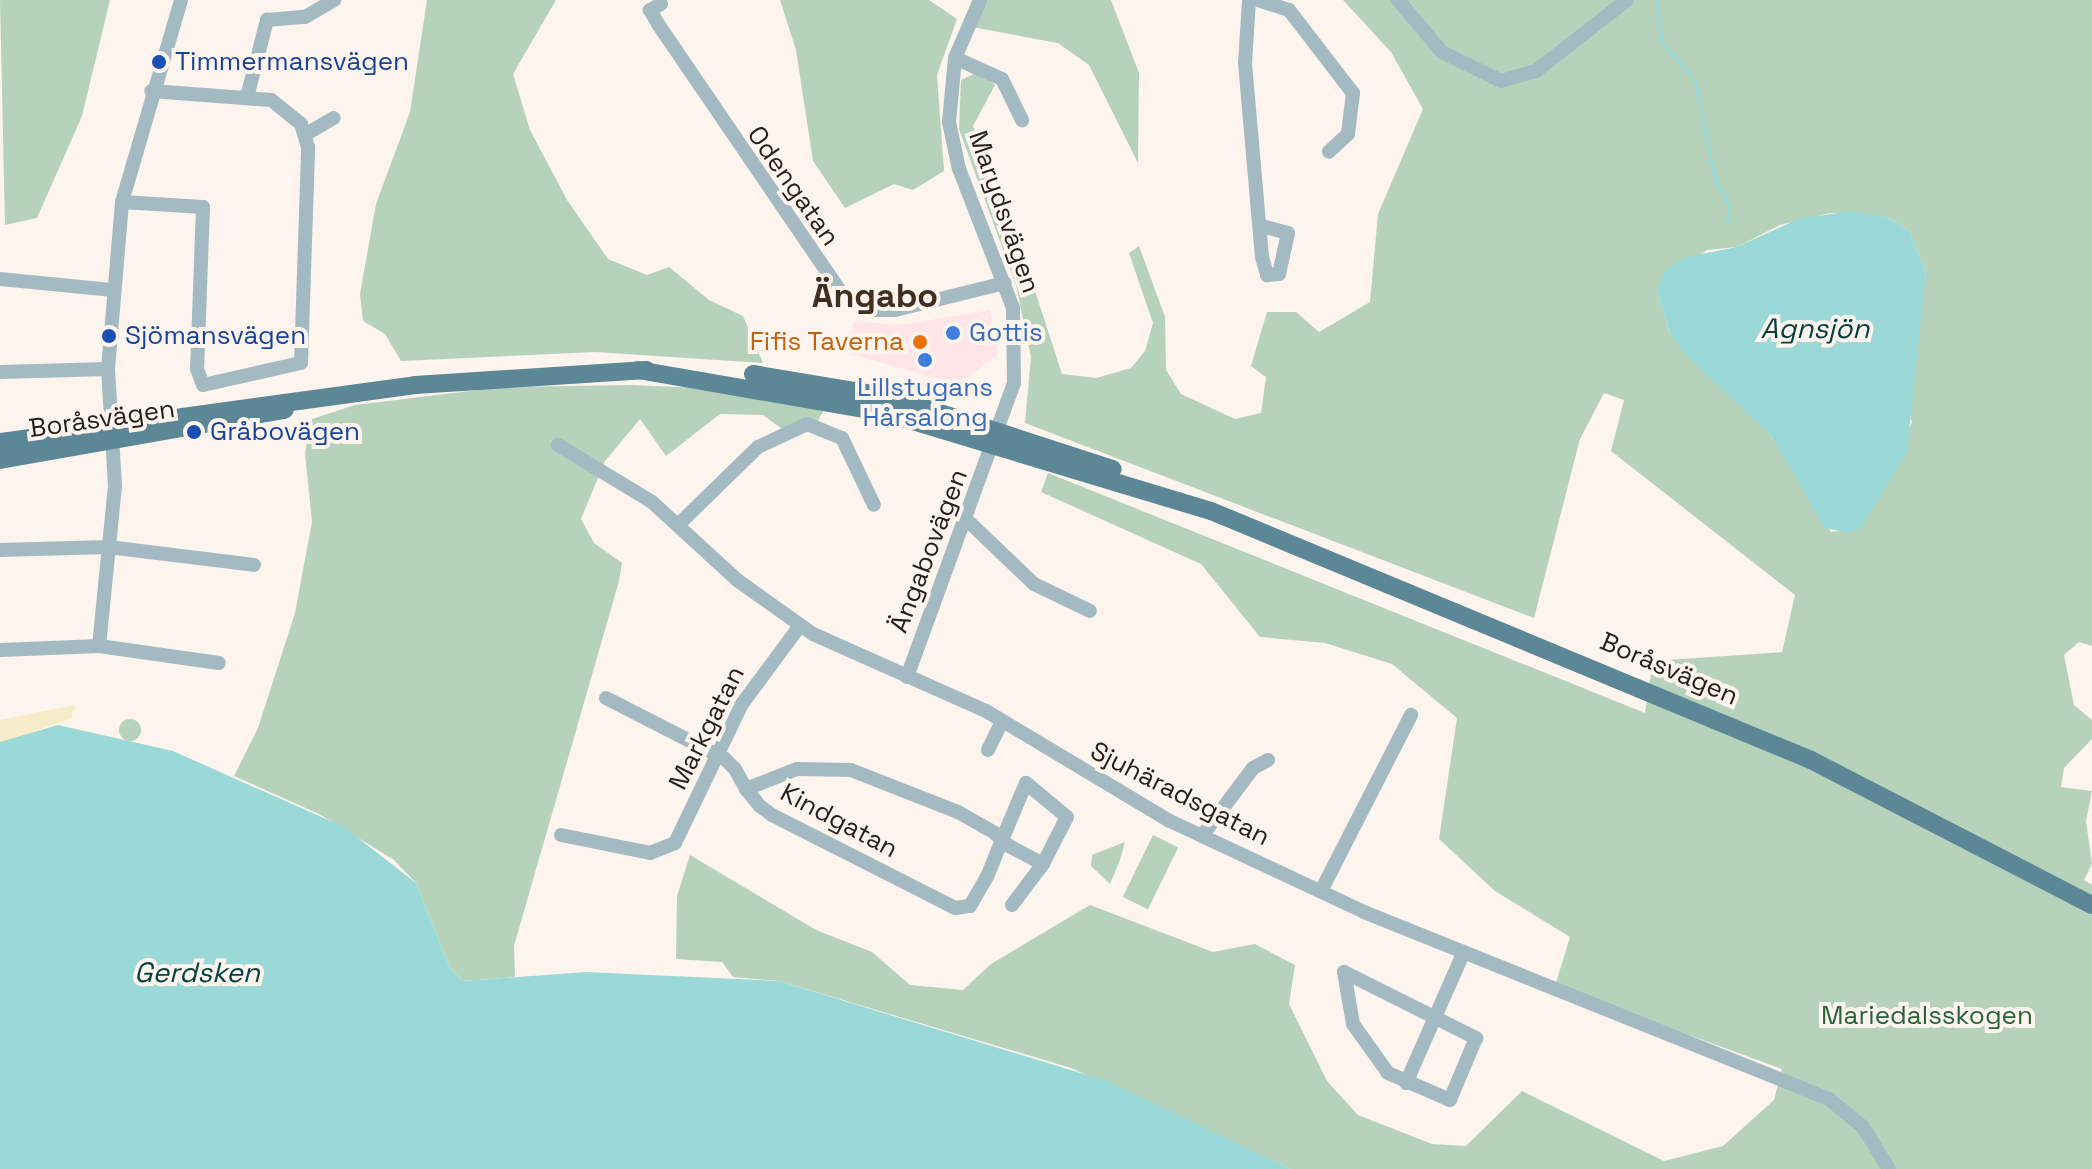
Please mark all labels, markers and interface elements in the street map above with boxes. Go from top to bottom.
place label: Timmermansvägen [175,46,409,78]
marker: Timmermansvägen [150,53,168,71]
street label: Odengatan [740,120,846,252]
street label: Marydsvägen [962,127,1046,297]
district label: Ängabo [812,276,938,316]
water label: Agnsjön [1761,311,1869,345]
place label: Gottis [969,317,1043,349]
place label: Sjömansvägen [125,320,306,352]
marker: Gottis [944,324,962,342]
place label: Fifis Taverna [749,326,904,358]
marker: Sjömansvägen [100,327,118,345]
marker: Fifis Taverna [911,333,929,351]
marker: Lillstugans Hårsalong [916,351,934,369]
place label: Lillstugans Hårsalong [857,372,993,434]
street label: Boråsvägen [27,393,177,445]
place label: Gråbovägen [210,416,360,448]
marker: Gråbovägen [185,423,203,441]
street label: Ängabovägen [884,465,974,637]
street label: Boråsvägen [1595,626,1743,712]
street label: Markgatan [663,661,751,795]
street label: Sjuhäradsgatan [1085,735,1275,853]
street label: Kindgatan [775,777,903,865]
water label: Gerdsken [134,955,260,989]
park label: Mariedalsskogen [1821,1000,2033,1032]

